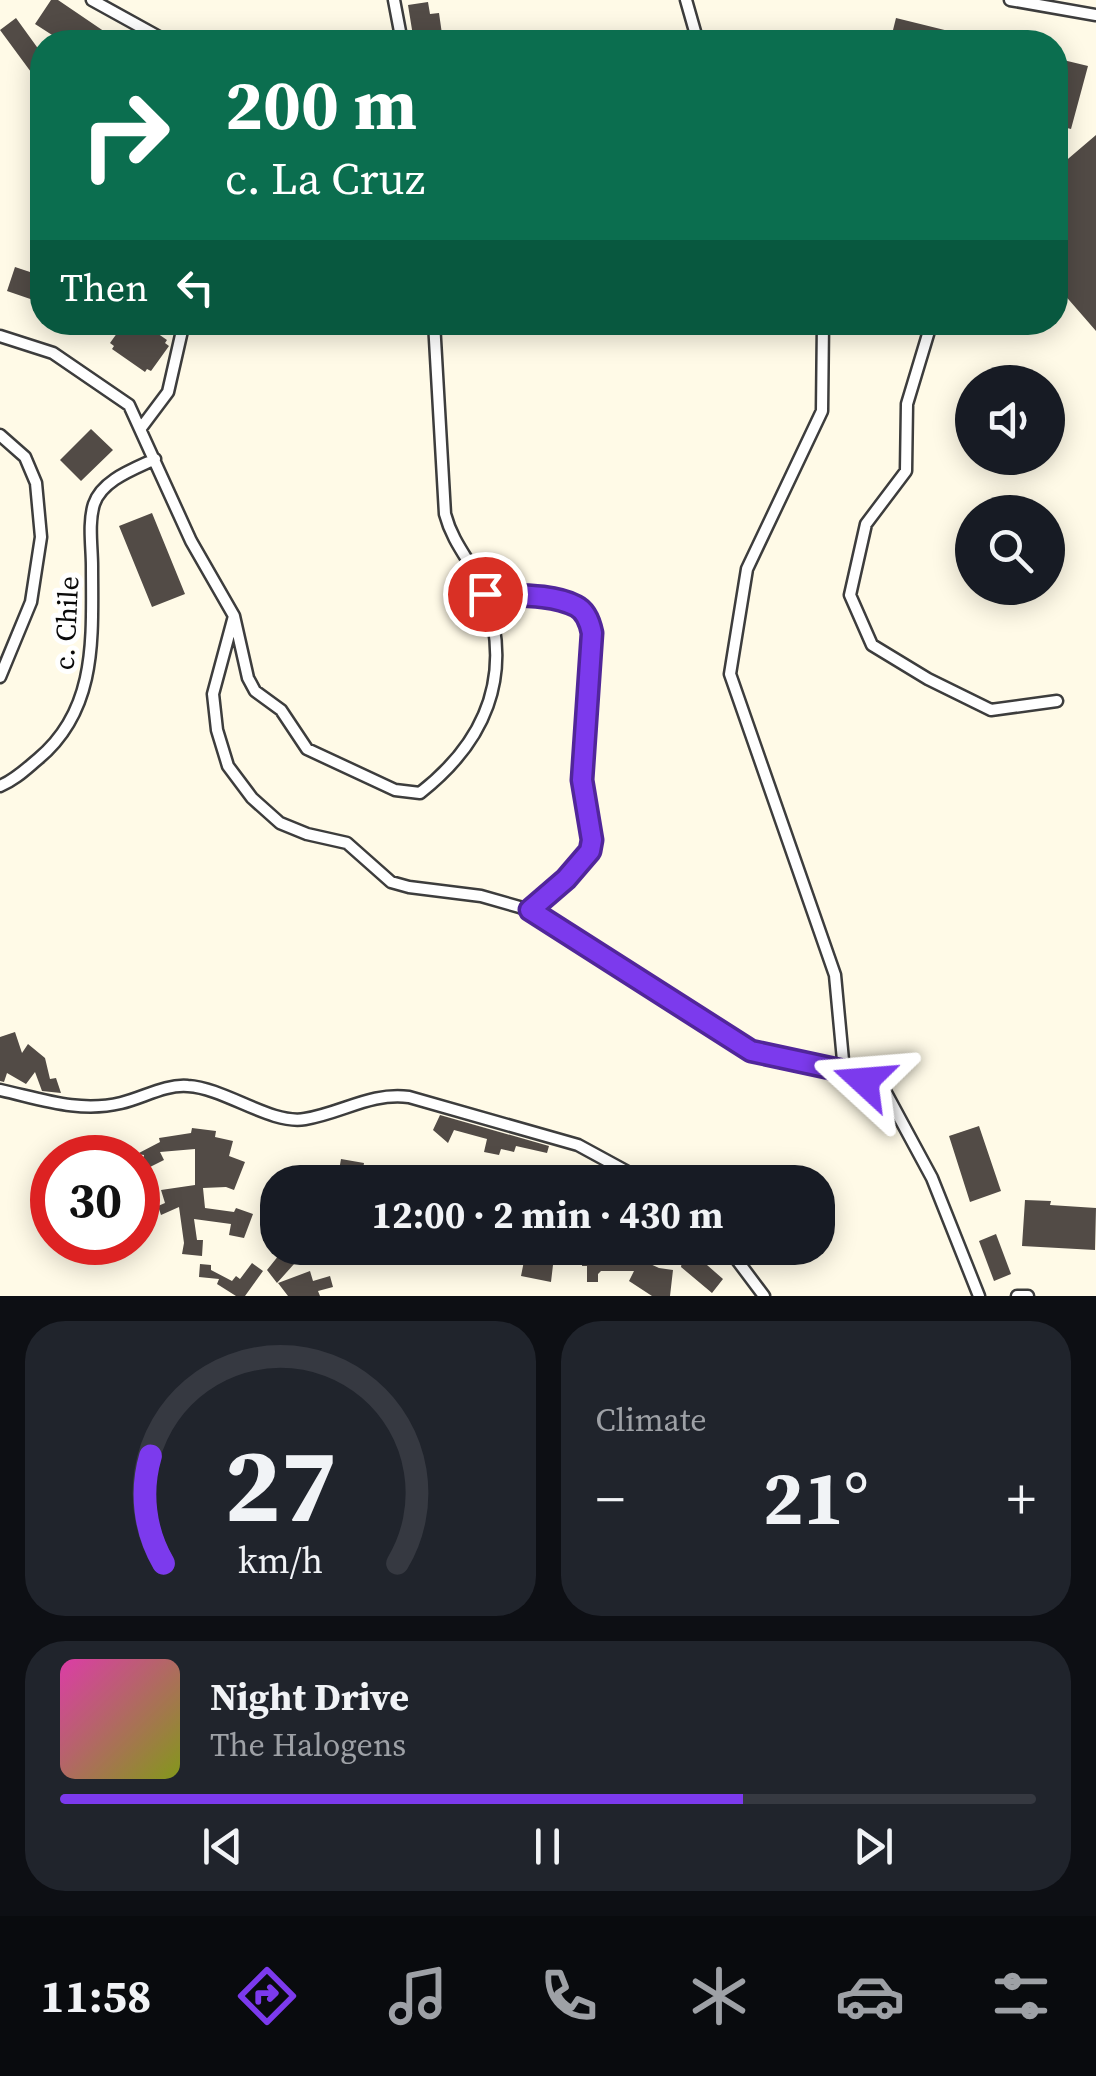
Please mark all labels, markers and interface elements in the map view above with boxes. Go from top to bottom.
text: 200 m [225,56,417,152]
icon: right [60,70,190,200]
text: c. La Cruz [225,147,425,209]
icon: left [168,260,223,315]
text: Then [60,262,148,314]
map controls [955,365,1065,605]
button: sound [955,365,1065,475]
button: search [955,495,1065,605]
pin [443,552,528,637]
icon: arrive [458,567,513,622]
street label: c. Chile [45,575,87,671]
position arrow [812,1029,916,1133]
speed limit sign: 30 [30,1135,160,1265]
text: 12:00 · 2 min · 430 m [371,1189,724,1241]
text: Climate [596,1398,707,1442]
text: 27 [224,1413,337,1556]
text: 21° [763,1446,869,1549]
text: − [596,1461,625,1536]
text: + [1007,1461,1036,1536]
text: km/h [238,1536,323,1585]
text: Night Drive [210,1671,409,1723]
text: The Halogens [210,1723,406,1767]
icon: previous [195,1819,250,1874]
icon: pause [520,1819,575,1874]
icon: next [846,1819,901,1874]
icon: directions [232,1961,302,2031]
icon: music [383,1961,453,2031]
icon: phone [534,1961,604,2031]
icon: climate [684,1961,754,2031]
icon: car [835,1961,905,2031]
icon: filters [986,1961,1056,2031]
text: 11:58 [40,1965,151,2027]

